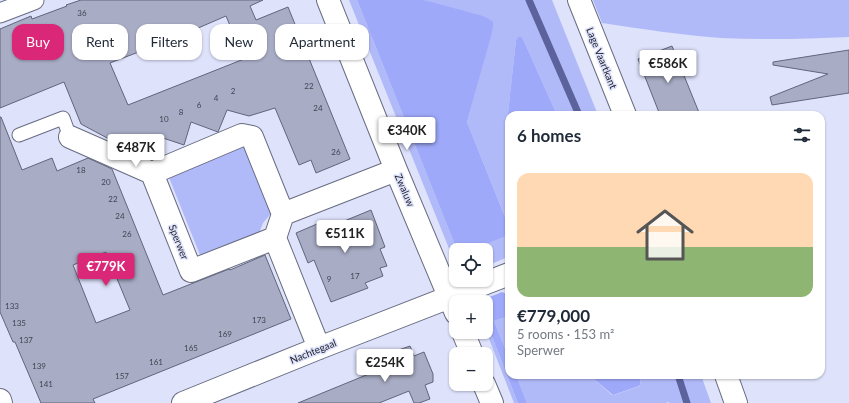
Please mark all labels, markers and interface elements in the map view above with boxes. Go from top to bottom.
house number: 36 [77,8,87,18]
chip: Buy [12,24,64,60]
chip: Rent [72,24,128,60]
chip: Filters [136,24,202,60]
chip: New [210,24,267,60]
chip: Apartment [275,24,369,60]
street label: Lage Vaartkant [584,26,620,91]
pin: €586K [640,50,696,84]
text: €586K [648,55,688,71]
house number: 22 [304,81,314,91]
house number: 2 [231,86,236,96]
house number: 4 [214,93,219,103]
house number: 6 [197,100,202,110]
house number: 24 [313,103,323,113]
house number: 8 [179,107,184,117]
house number: 10 [159,114,169,124]
pin: €340K [379,117,435,151]
text: €340K [387,122,427,138]
icon: filters [791,124,813,146]
text: 6 homes [517,125,581,146]
pin: €487K [108,134,164,168]
text: €487K [116,139,156,155]
house number: 26 [331,147,341,157]
house number: 18 [76,165,86,175]
street label: Zwaluw [393,172,417,208]
house number: 20 [101,177,111,187]
house number: 22 [108,194,118,204]
icon: home [629,199,701,271]
house number: 24 [115,211,125,221]
pin: €511K [317,220,373,254]
street label: Sperwer [167,223,192,262]
text: €511K [325,225,365,241]
house number: 26 [122,229,132,239]
map controls [449,243,493,391]
button: locate [449,243,493,287]
pin: €779K [78,253,134,287]
text: €779K [86,258,126,274]
house number: 17 [350,271,360,281]
house number: 9 [327,274,332,284]
button: + [449,295,493,339]
house number: 133 [5,301,19,311]
text: €779,000 [517,305,590,326]
house number: 173 [252,315,266,325]
house number: 135 [12,318,26,328]
text: 5 rooms · 153 m² [517,326,614,342]
house number: 169 [218,329,232,339]
house number: 137 [19,335,33,345]
street label: Nachtegaal [288,336,338,366]
text: Sperwer [517,342,565,358]
house number: 165 [184,343,198,353]
button: − [449,347,493,391]
pin: €254K [357,349,413,383]
text: €254K [365,354,405,370]
house number: 161 [149,357,163,367]
house number: 139 [32,361,46,371]
house number: 157 [115,371,129,381]
house number: 141 [39,379,53,389]

